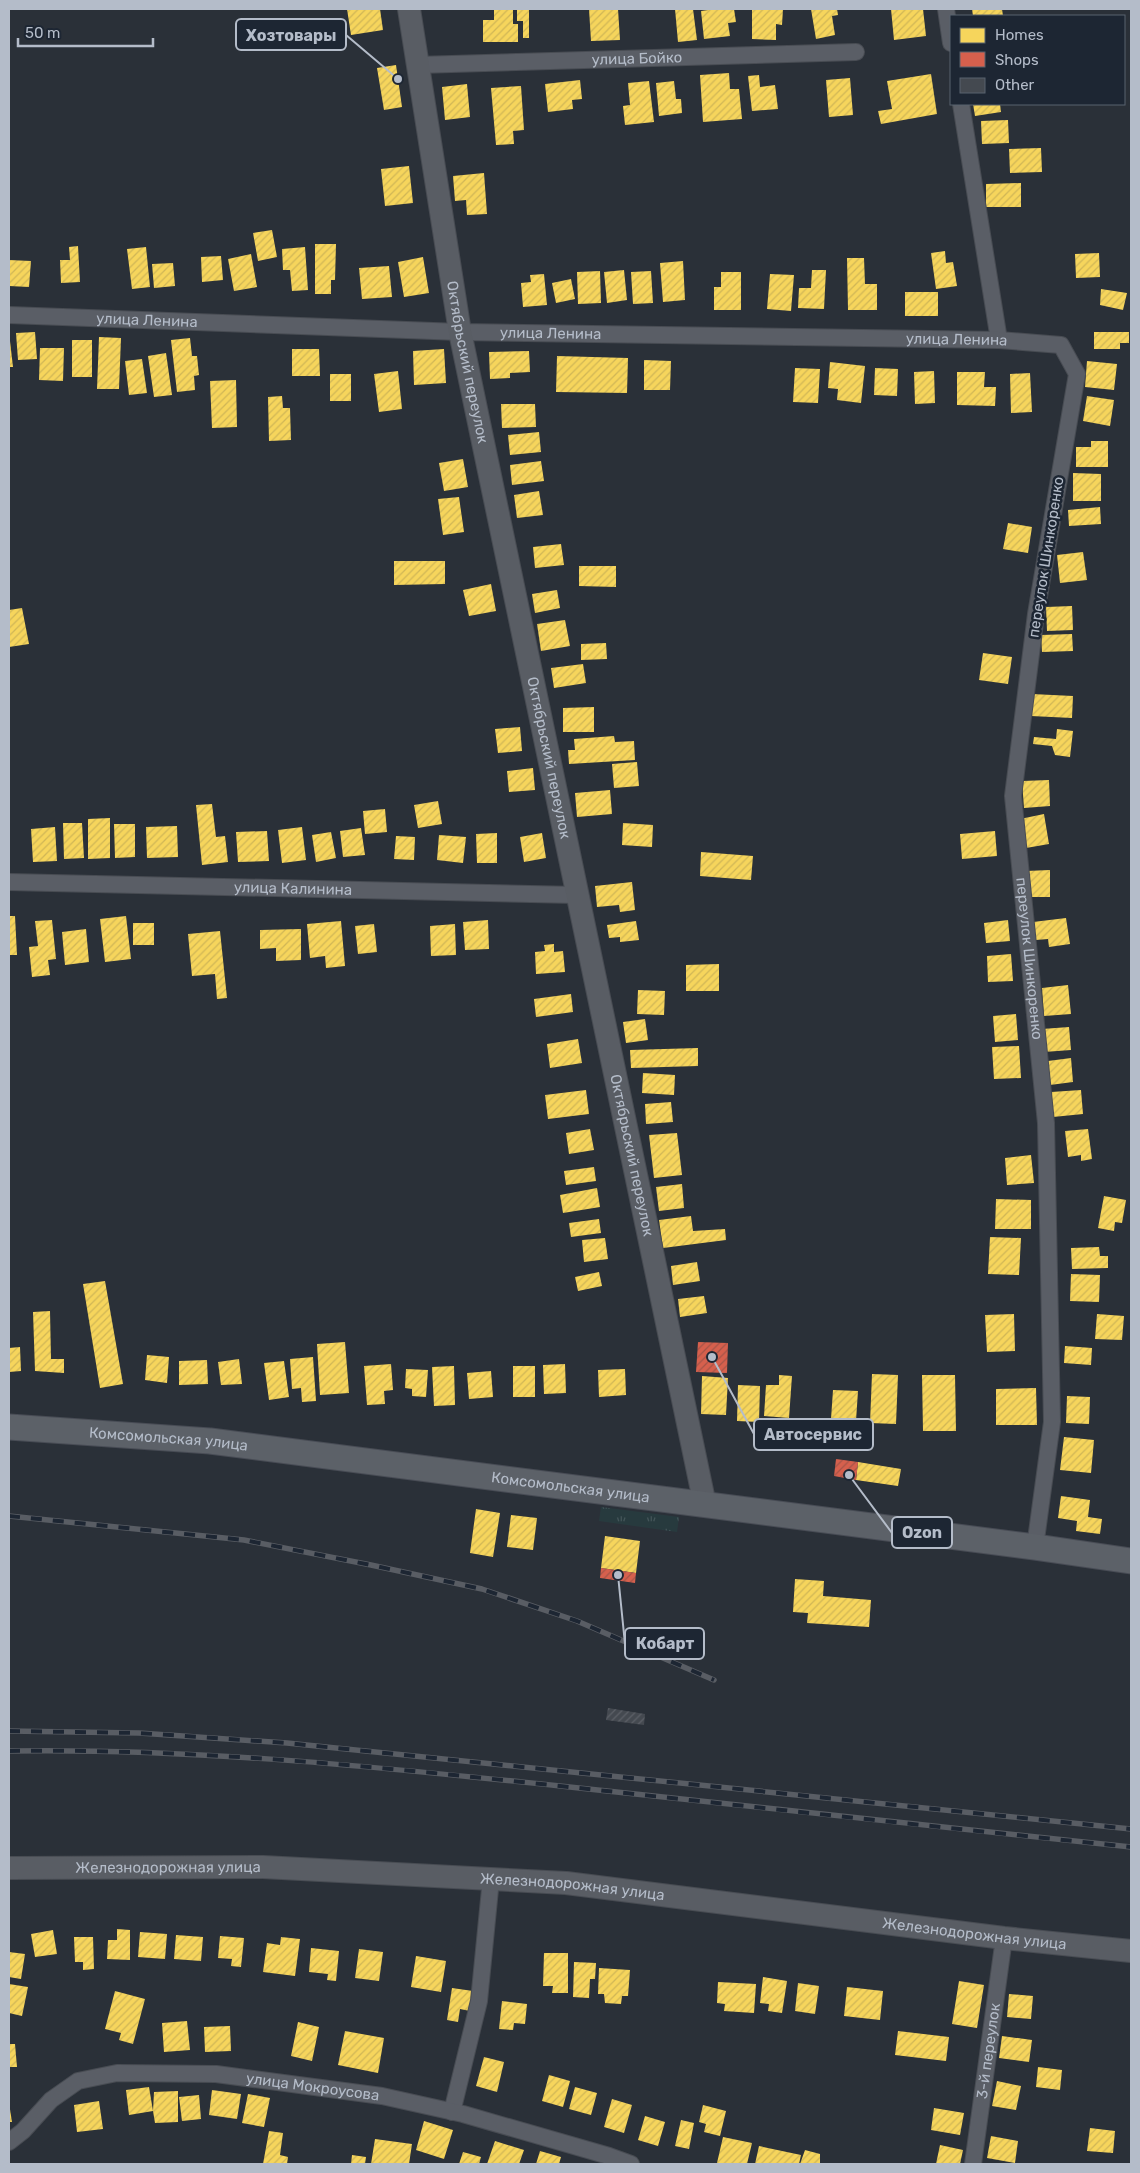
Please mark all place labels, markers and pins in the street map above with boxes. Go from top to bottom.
callout: Хозтовары [236,19,346,50]
callout: Автосервис [754,1419,873,1450]
callout: Ozon [892,1517,952,1548]
callout: Кобарт [625,1628,704,1659]

